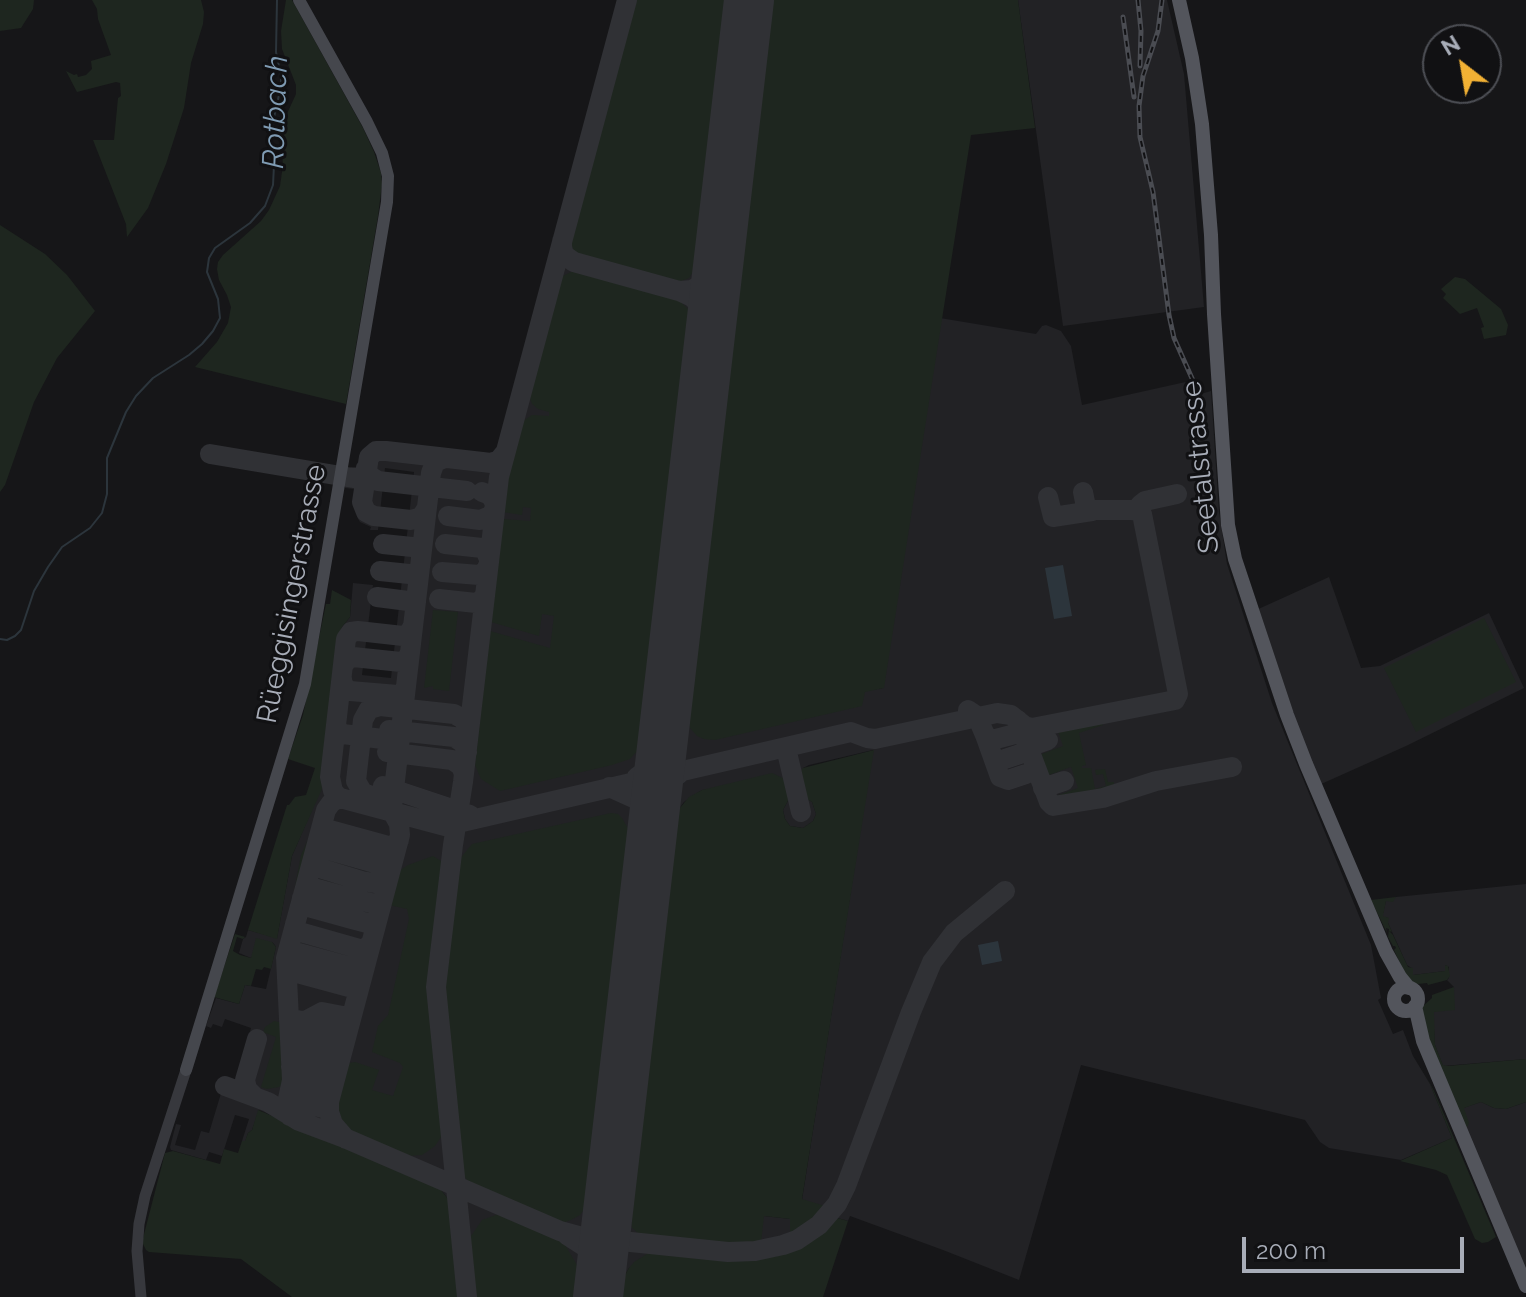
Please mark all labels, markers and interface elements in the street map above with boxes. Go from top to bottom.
north arrow [1422,24,1502,104]
text: N [1437,30,1465,61]
water label: Rotbach [256,55,296,169]
street label: Seetalstrasse [1175,379,1227,555]
street label: Rüeggisingerstrasse [250,462,334,726]
scale bar [1246,1221,1468,1271]
text: 200 m [1256,1236,1326,1265]

